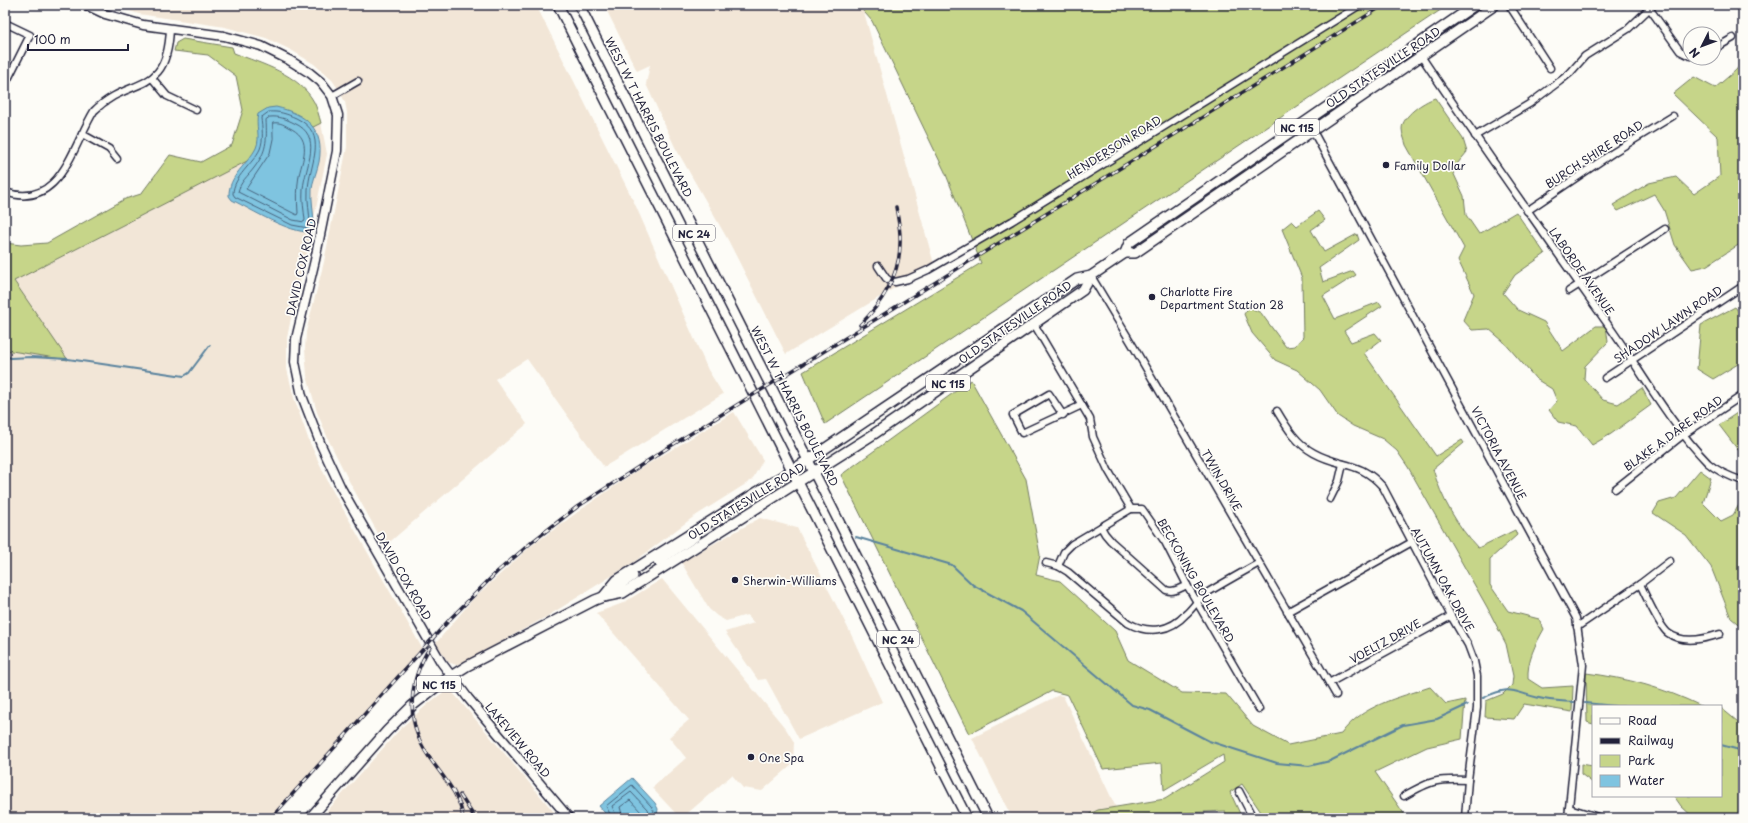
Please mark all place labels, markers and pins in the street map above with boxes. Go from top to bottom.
place label: Family Dollar [1394,157,1465,174]
marker: Family Dollar [1381,160,1391,170]
place label: Charlotte Fire Department Station 28 [1160,283,1284,313]
marker: Charlotte Fire Department Station 28 [1147,292,1157,302]
place label: Sherwin-Williams [743,572,837,589]
marker: Sherwin-Williams [730,575,740,585]
place label: One Spa [759,749,804,766]
marker: One Spa [746,752,756,762]

